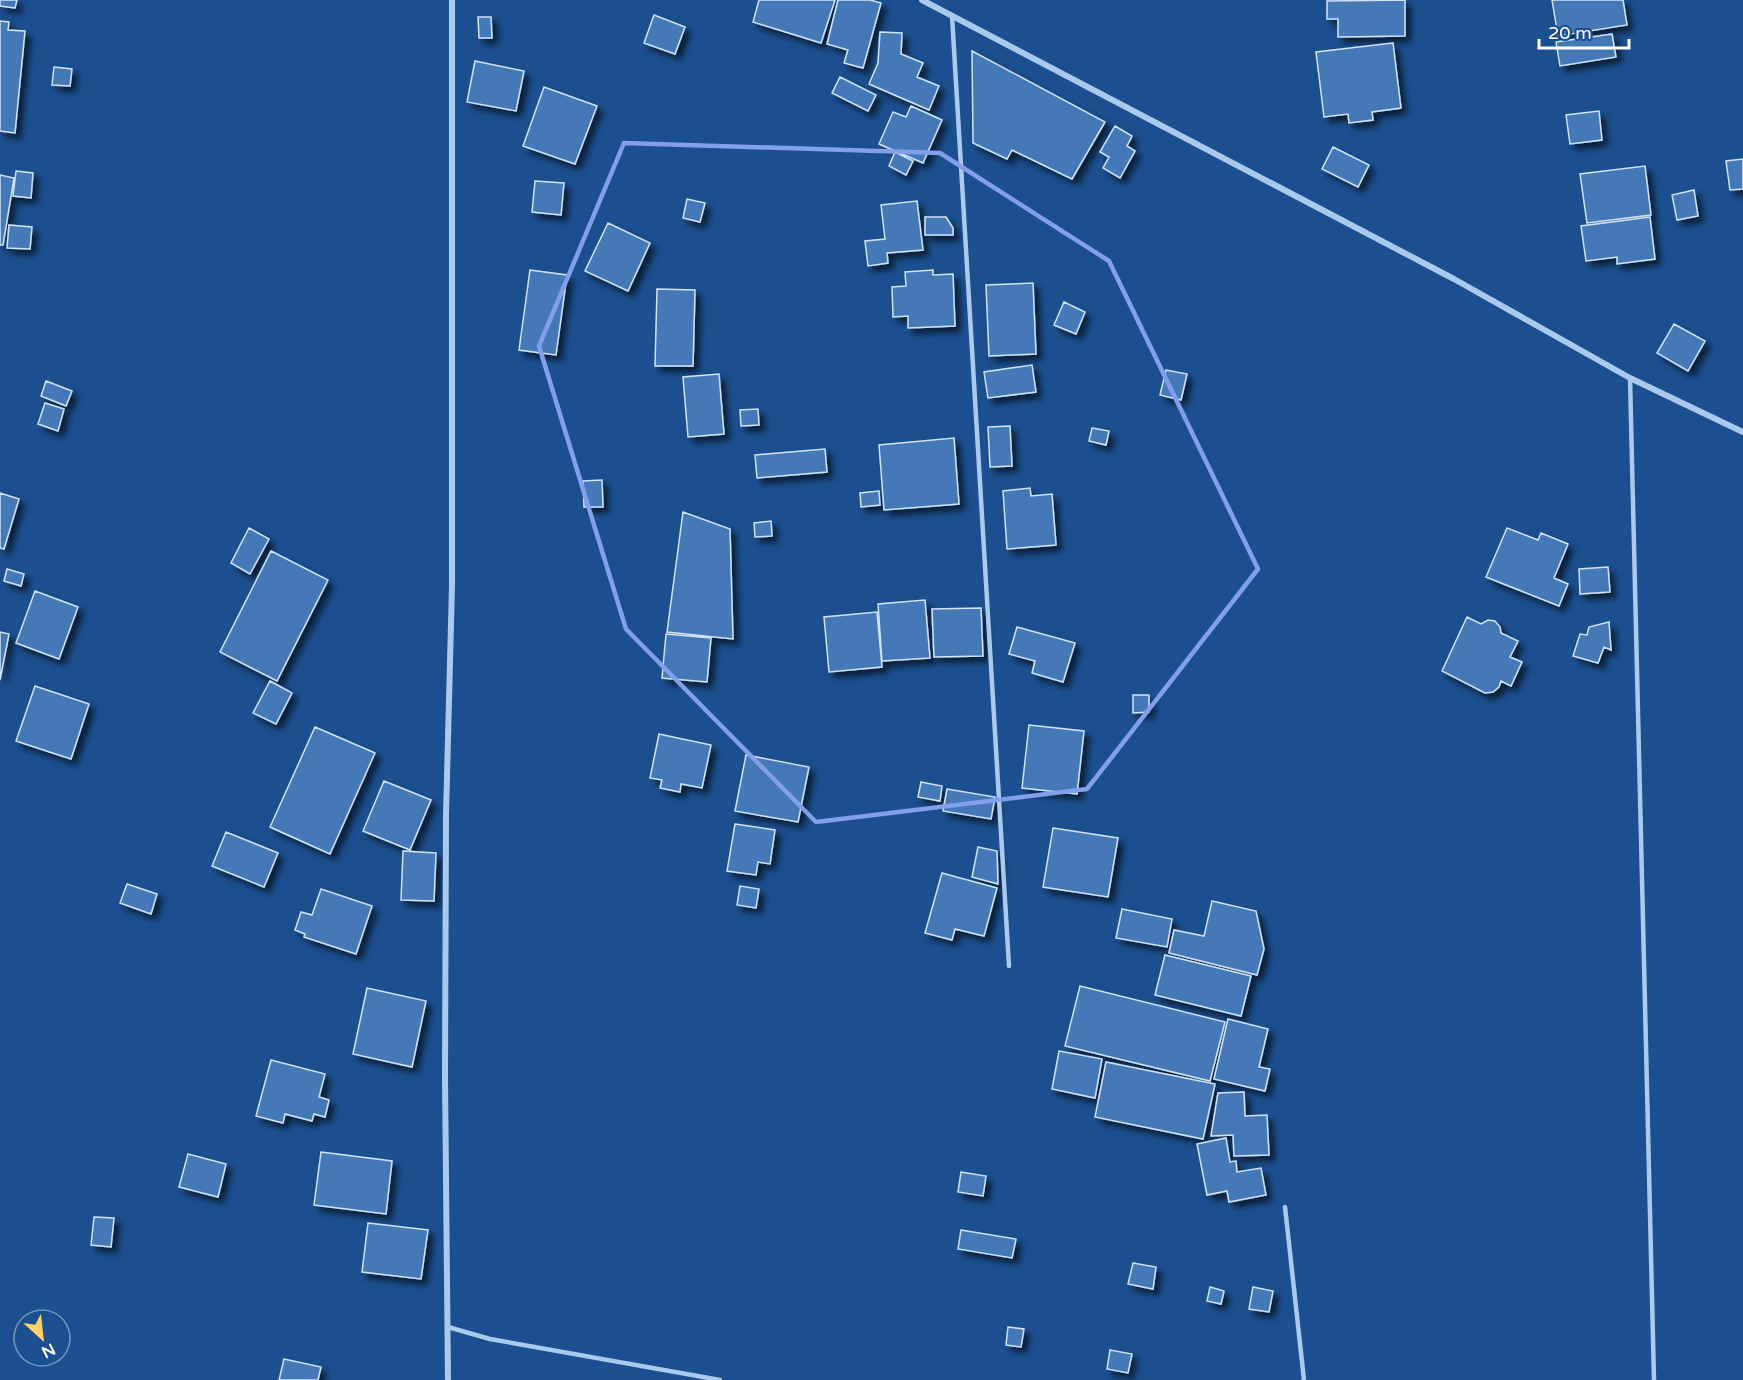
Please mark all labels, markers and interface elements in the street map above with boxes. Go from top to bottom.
scale bar [1539,12,1629,50]
text: 20 m [1548,22,1592,44]
north arrow [12,1308,72,1368]
text: N [38,1339,59,1362]

